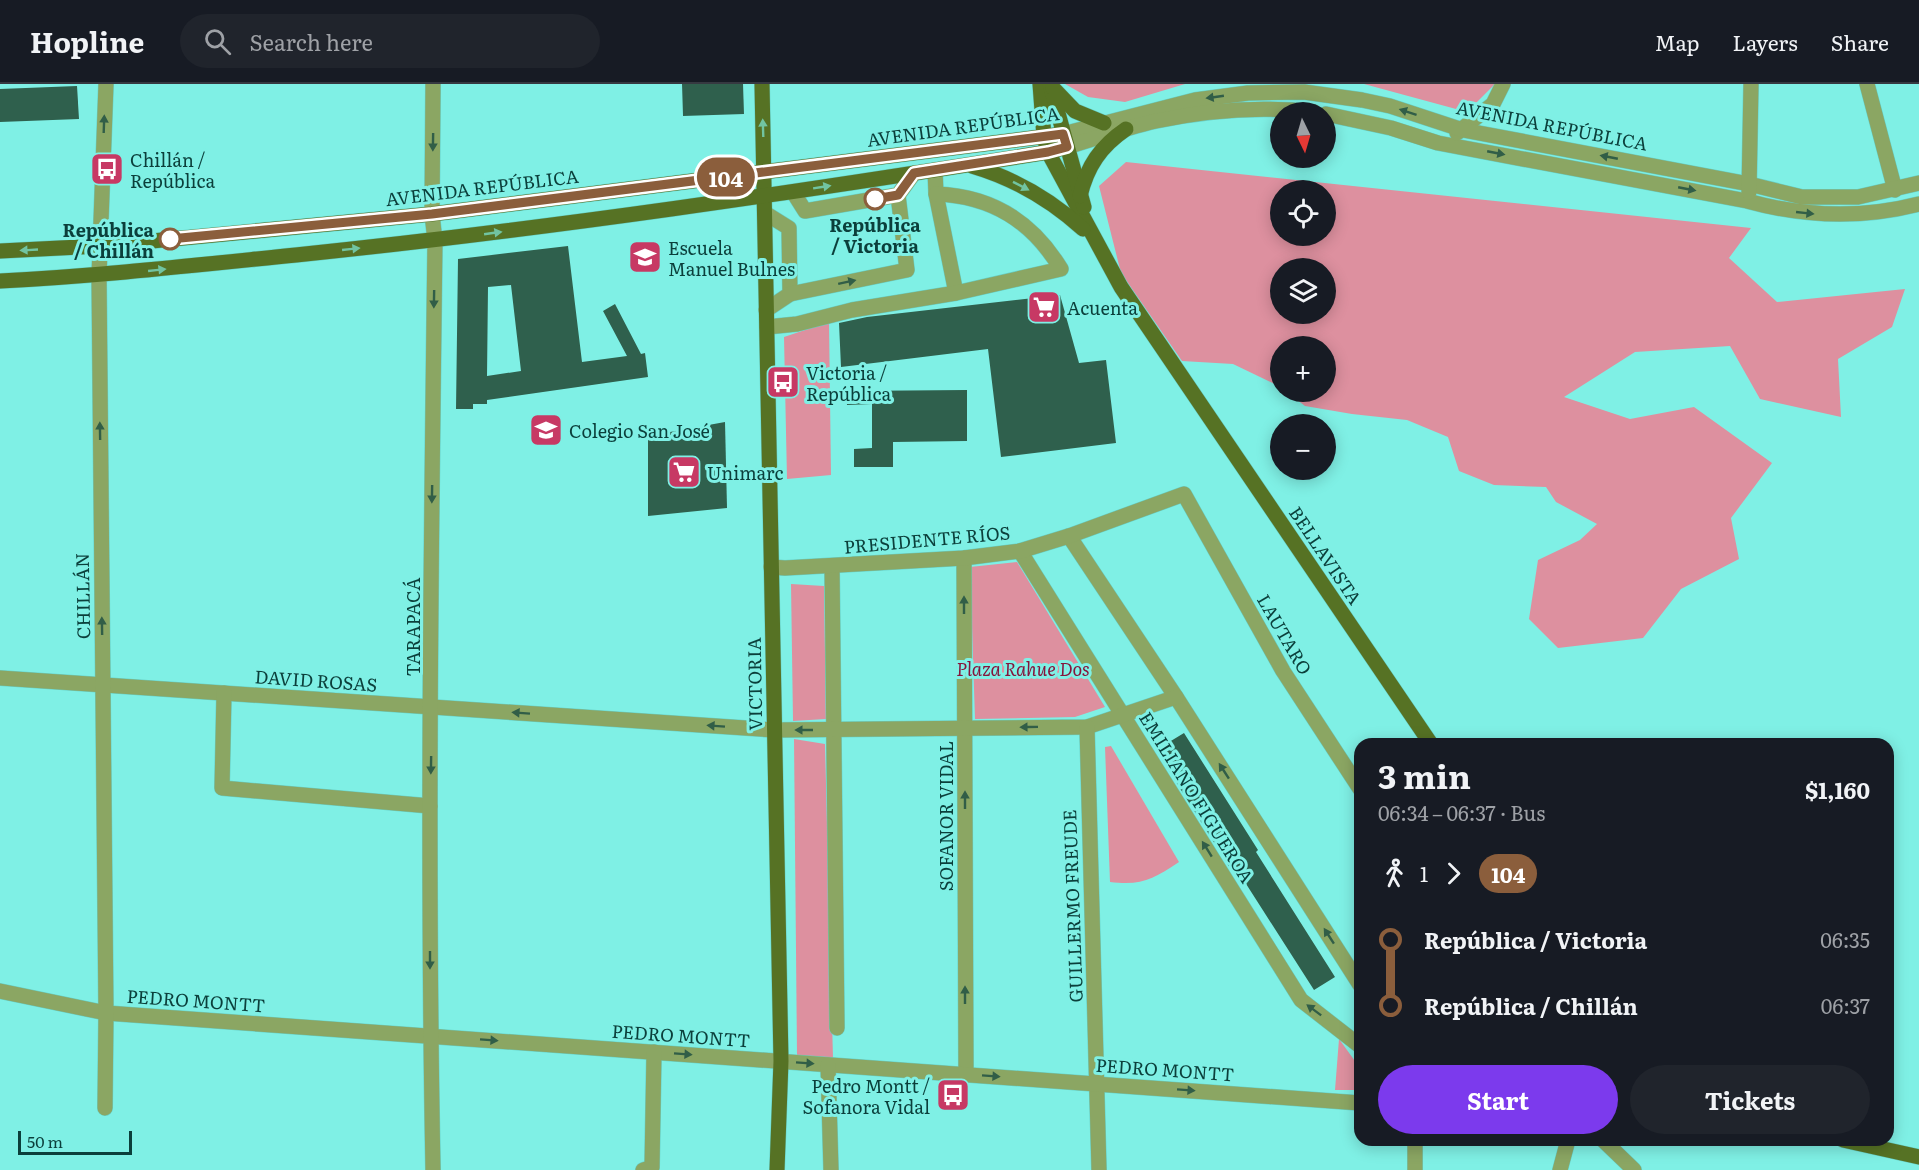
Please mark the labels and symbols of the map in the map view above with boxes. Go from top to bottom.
one-way arrow [1205,92,1224,101]
street label: AVENIDA REPÚBLICA [1454,93,1650,157]
street label: AVENIDA REPÚBLICA [865,99,1061,153]
north arrow [1270,102,1336,168]
one-way arrow [1399,106,1417,116]
one-way arrow [100,115,109,134]
one-way arrow [758,119,768,138]
one-way arrow [428,133,438,152]
place label: Chillán / República [130,146,215,194]
one-way arrow [1486,149,1505,158]
bus stop icon: Chillán / República [89,151,125,187]
one-way arrow [1600,153,1619,162]
line badge: 104 [692,158,760,196]
street label: AVENIDA REPÚBLICA [384,162,580,212]
one-way arrow [1012,181,1029,190]
one-way arrow [813,183,832,192]
one-way arrow [1678,185,1697,194]
marker: República / Victoria [864,188,886,210]
one-way arrow [1795,208,1814,218]
place label: República / Victoria [829,211,921,259]
place label: República / Chillán [63,216,155,264]
marker: República / Chillán [159,228,181,250]
one-way arrow [484,228,503,237]
place label: Escuela Manuel Bulnes [668,234,795,282]
school or university icon: Escuela Manuel Bulnes [627,239,663,275]
one-way arrow [341,244,360,254]
one-way arrow [19,245,38,254]
one-way arrow [147,265,166,274]
one-way arrow [838,277,857,287]
supermarket icon: Acuenta [1026,289,1062,325]
one-way arrow [430,290,439,309]
place label: Acuenta [1067,294,1138,321]
place label: Victoria / República [806,359,891,407]
bus stop icon: Victoria / República [765,364,801,400]
school or university icon: Colegio San José [528,412,564,448]
place label: Colegio San José [569,417,710,444]
one-way arrow [95,421,105,440]
supermarket icon: Unimarc [666,454,702,490]
place label: Unimarc [707,459,783,486]
one-way arrow [427,485,437,504]
street label: BELLAVISTA [1283,500,1369,610]
street label: PRESIDENTE RÍOS [843,518,1011,560]
street label: CHILLÁN [68,553,96,639]
street label: TARAPACÁ [399,577,426,677]
street label: LAUTARO [1251,589,1319,679]
one-way arrow [959,595,969,614]
one-way arrow [97,616,107,635]
street label: VICTORIA [740,637,768,731]
park label: Plaza Rahue Dos [956,655,1090,682]
street label: DAVID ROSAS [254,662,378,698]
street label: EMILIANO FIGUEROA [1133,706,1261,888]
one-way arrow [512,708,531,718]
one-way arrow [706,722,725,731]
one-way arrow [1019,722,1038,732]
one-way arrow [795,725,814,735]
street label: SOFANOR VIDAL [932,741,959,891]
one-way arrow [426,756,436,775]
one-way arrow [1218,764,1230,780]
one-way arrow [960,790,970,809]
street label: GUILLERMO FREUDE [1055,809,1089,1003]
one-way arrow [1201,841,1212,857]
one-way arrow [1324,928,1335,944]
one-way arrow [425,951,435,970]
street label: PEDRO MONTT [126,982,266,1018]
one-way arrow [960,985,970,1004]
one-way arrow [1307,1004,1323,1016]
street label: PEDRO MONTT [611,1017,751,1053]
one-way arrow [479,1036,498,1045]
one-way arrow [674,1049,693,1059]
street label: PEDRO MONTT [1095,1051,1235,1087]
one-way arrow [795,1058,814,1068]
place label: Pedro Montt / Sofanora Vidal [803,1072,930,1120]
one-way arrow [982,1072,1001,1081]
bus stop icon: Pedro Montt / Sofanora Vidal [935,1077,971,1113]
one-way arrow [1176,1085,1195,1095]
scale bar [18,1128,132,1156]

